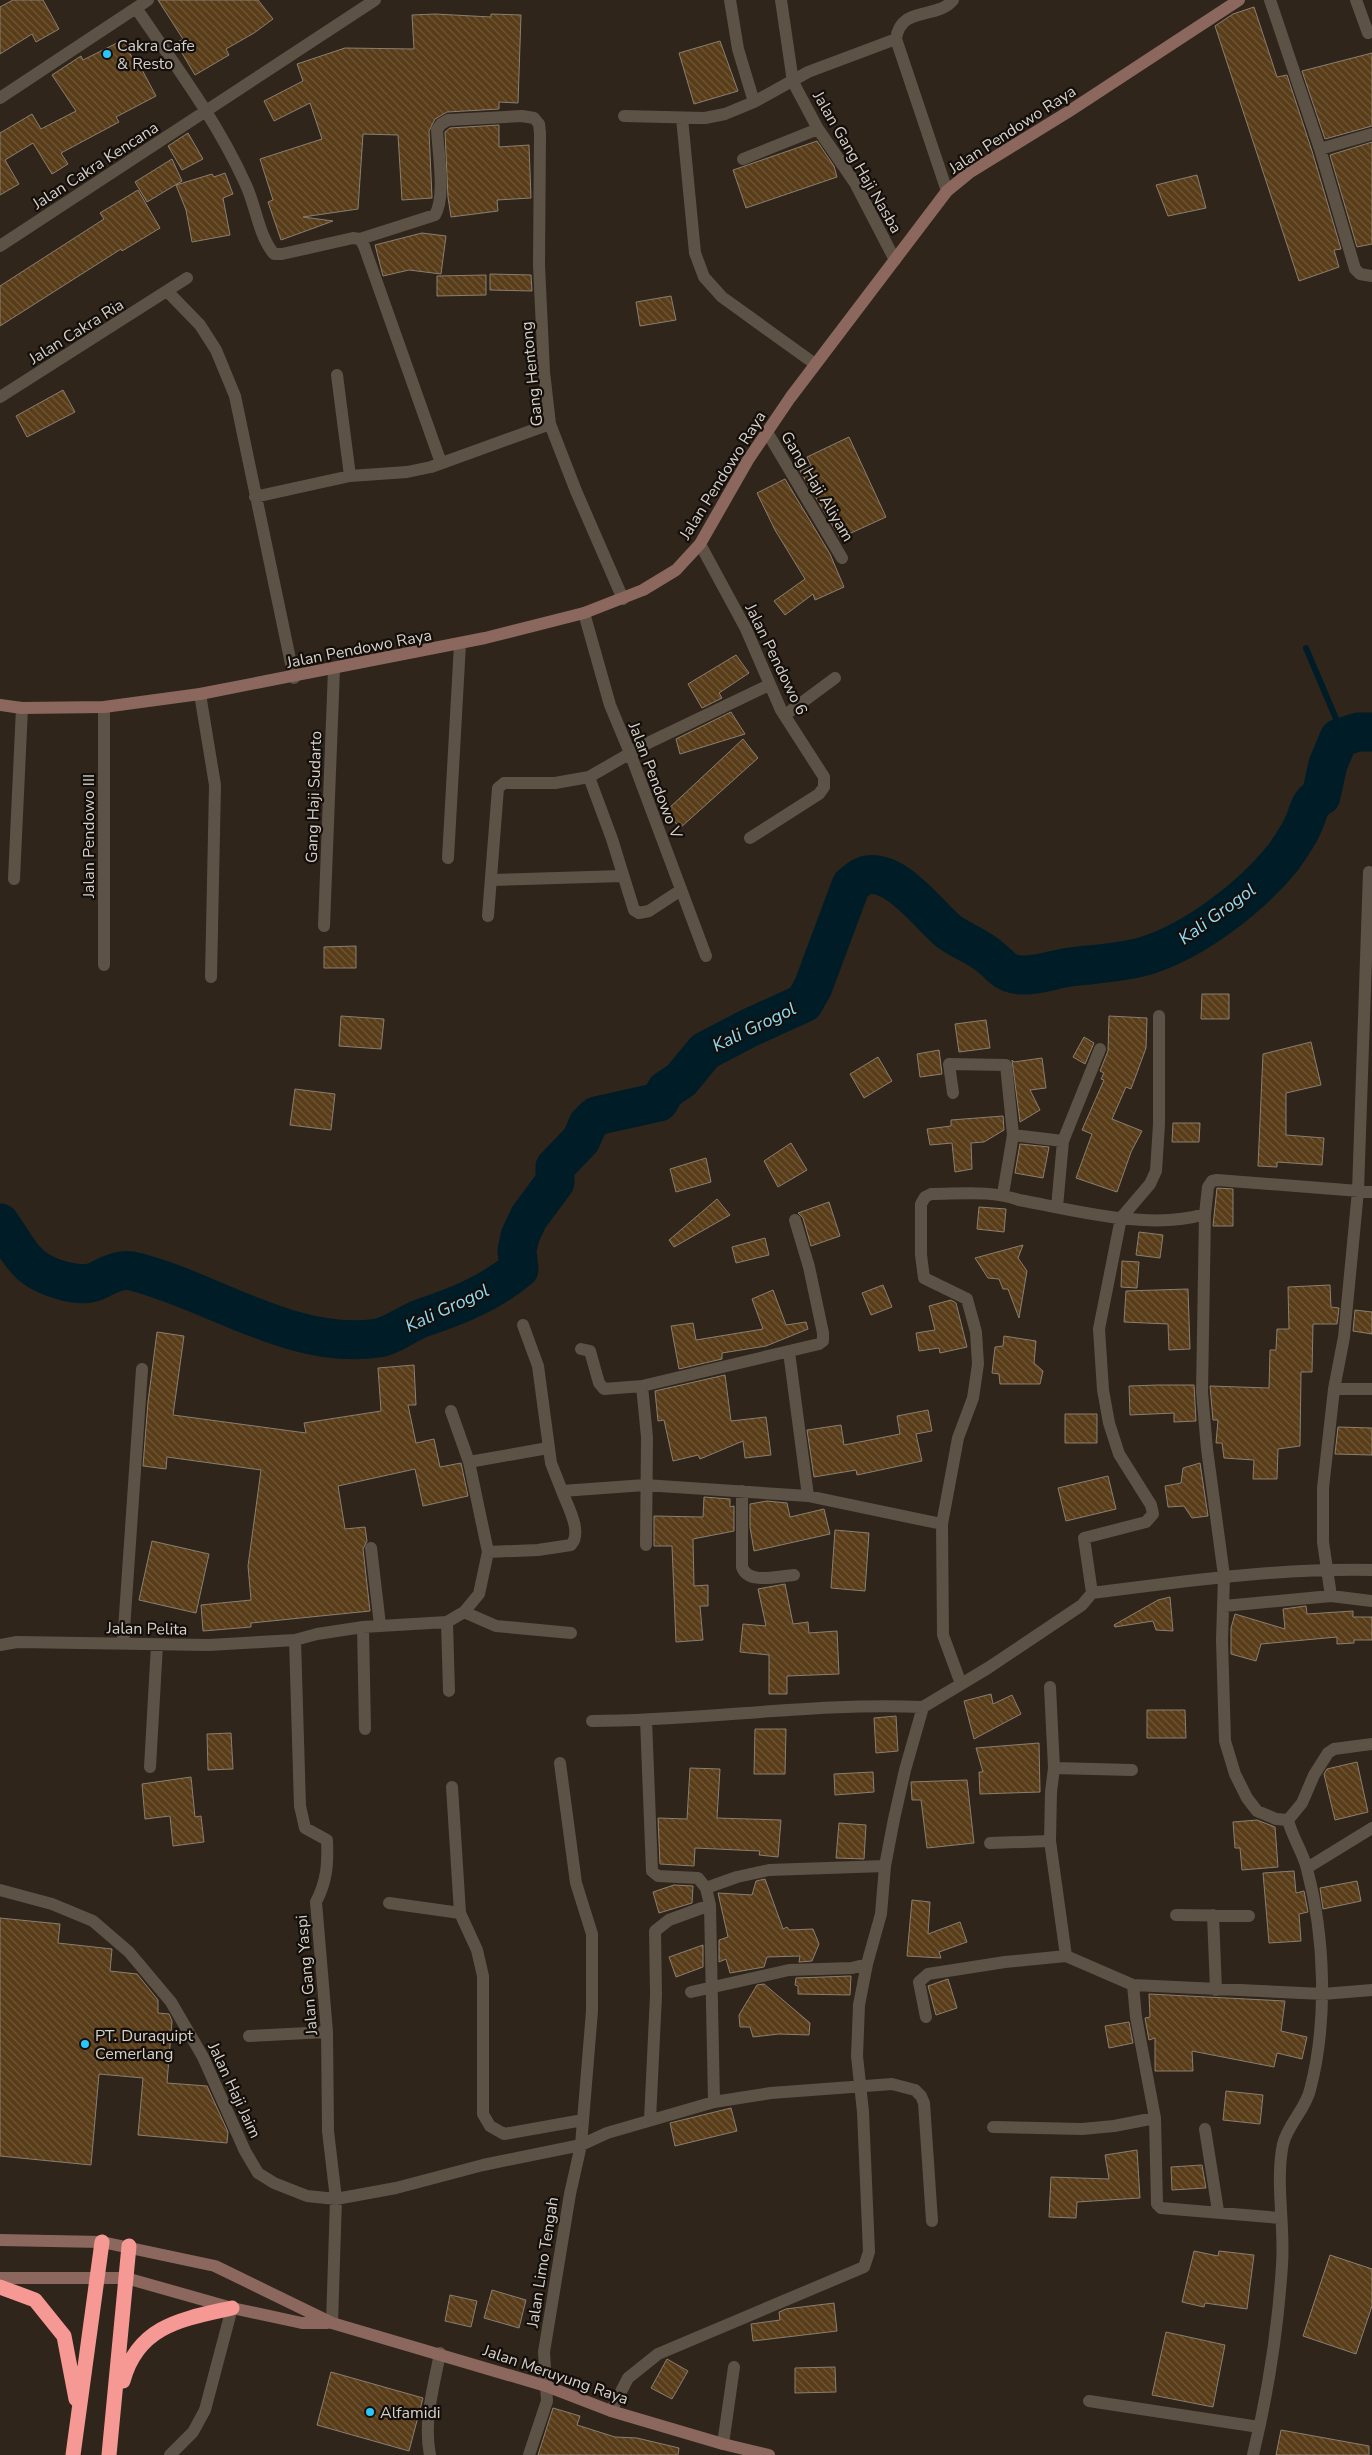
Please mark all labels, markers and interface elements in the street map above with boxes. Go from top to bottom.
place label: Cakra Cafe & Resto [117,35,195,75]
marker: Cakra Cafe & Resto [101,48,113,60]
street label: Jalan Pendowo Raya [944,80,1080,180]
street label: Jalan Gang Haji Nasba [807,86,907,238]
street label: Jalan Cakra Kencana [27,117,163,215]
street label: Jalan Cakra Ria [24,294,128,370]
street label: Gang Hentong [516,320,548,427]
street label: Jalan Pendowo Raya [674,407,771,545]
street label: Gang Haji Aliyam [775,427,859,546]
street label: Jalan Pendowo 6 [739,599,813,719]
street label: Jalan Pendowo Raya [284,624,434,674]
street label: Jalan Pendowo V [622,718,688,843]
street label: Gang Haji Sudarto [301,731,327,863]
street label: Jalan Pendowo III [78,774,100,899]
water label: Kali Grogol [1173,878,1261,950]
water label: Kali Grogol [708,996,800,1058]
water label: Kali Grogol [401,1278,493,1338]
street label: Jalan Pelita [105,1617,188,1641]
street label: Jalan Gang Yaspi [291,1914,323,2037]
place label: PT. Duraquipt Cemerlang [95,2025,194,2065]
marker: PT. Duraquipt Cemerlang [79,2038,91,2050]
street label: Jalan Haji Jaim [202,2038,266,2142]
street label: Jalan Limo Tengah [522,2195,564,2330]
street label: Jalan Meruyung Raya [479,2339,631,2410]
place label: Alfamidi [380,2402,440,2424]
marker: Alfamidi [364,2406,376,2418]

